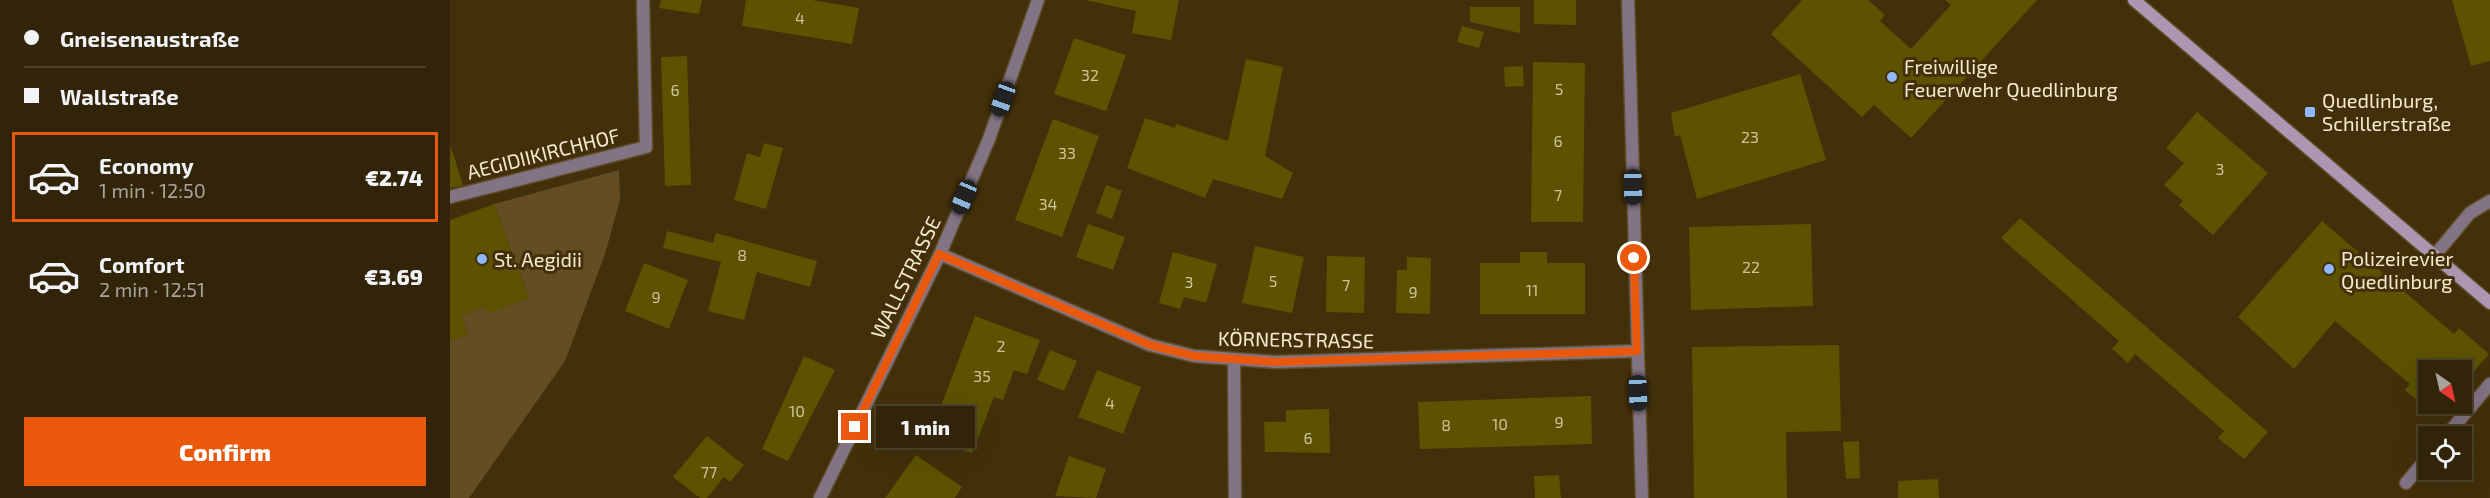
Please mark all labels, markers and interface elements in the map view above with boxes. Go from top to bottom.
house number: 4 [795,8,805,27]
text: Gneisenaustraße [60,25,239,51]
place label: Freiwillige Feuerwehr Quedlinburg [1904,54,2118,101]
house number: 32 [1081,65,1099,84]
marker: Freiwillige Feuerwehr Quedlinburg [1885,70,1899,84]
car [988,79,1018,119]
house number: 5 [1555,79,1563,98]
house number: 6 [670,80,680,99]
text: Wallstraße [60,83,179,109]
place label: Quedlinburg, Schillerstraße [2322,88,2451,135]
marker: Quedlinburg, Schillerstraße [2303,105,2317,119]
street label: AEGIDIIKIRCHHOF [464,122,622,184]
house number: 23 [1741,127,1759,146]
house number: 6 [1553,131,1563,150]
house number: 33 [1058,143,1076,162]
icon: car [27,150,81,204]
text: Economy [99,152,194,178]
house number: 3 [2216,159,2224,178]
text: €2.74 [365,164,423,190]
car [1624,169,1642,205]
car [949,177,979,217]
text: 1 min · 12:50 [99,178,206,202]
house number: 7 [1554,185,1562,204]
house number: 34 [1039,194,1058,213]
street label: WALLSTRASSE [865,212,945,342]
route start [1620,244,1647,271]
house number: 8 [737,245,747,264]
place label: Polizeirevier Quedlinburg [2341,246,2454,293]
place label: St. Aegidii [494,247,582,271]
icon: car [27,249,81,303]
text: Comfort [99,251,184,277]
marker: St. Aegidii [475,252,489,266]
house number: 22 [1742,257,1760,276]
marker: Polizeirevier Quedlinburg [2322,262,2336,276]
text: €3.69 [364,263,423,289]
house number: 5 [1269,271,1277,290]
house number: 3 [1185,272,1193,291]
house number: 7 [1342,275,1350,294]
text: 2 min · 12:51 [99,277,205,301]
house number: 11 [1526,280,1538,299]
house number: 9 [1408,282,1418,301]
house number: 9 [651,287,661,306]
street label: KÖRNERSTRASSE [1218,326,1374,352]
house number: 2 [997,336,1006,355]
north arrow [2418,360,2472,414]
map controls [2418,360,2472,480]
house number: 35 [973,366,991,385]
car [1628,375,1648,411]
house number: 4 [1105,393,1115,412]
house number: 10 [789,401,805,420]
callout: 1 min [876,406,975,448]
house number: 9 [1554,412,1564,431]
route end [841,413,868,440]
house number: 10 [1492,414,1508,433]
text: 1 min [901,415,950,439]
house number: 8 [1441,415,1451,434]
button: Confirm [24,417,426,486]
button: locate [2418,426,2472,480]
house number: 6 [1303,428,1313,447]
house number: 77 [701,462,717,481]

